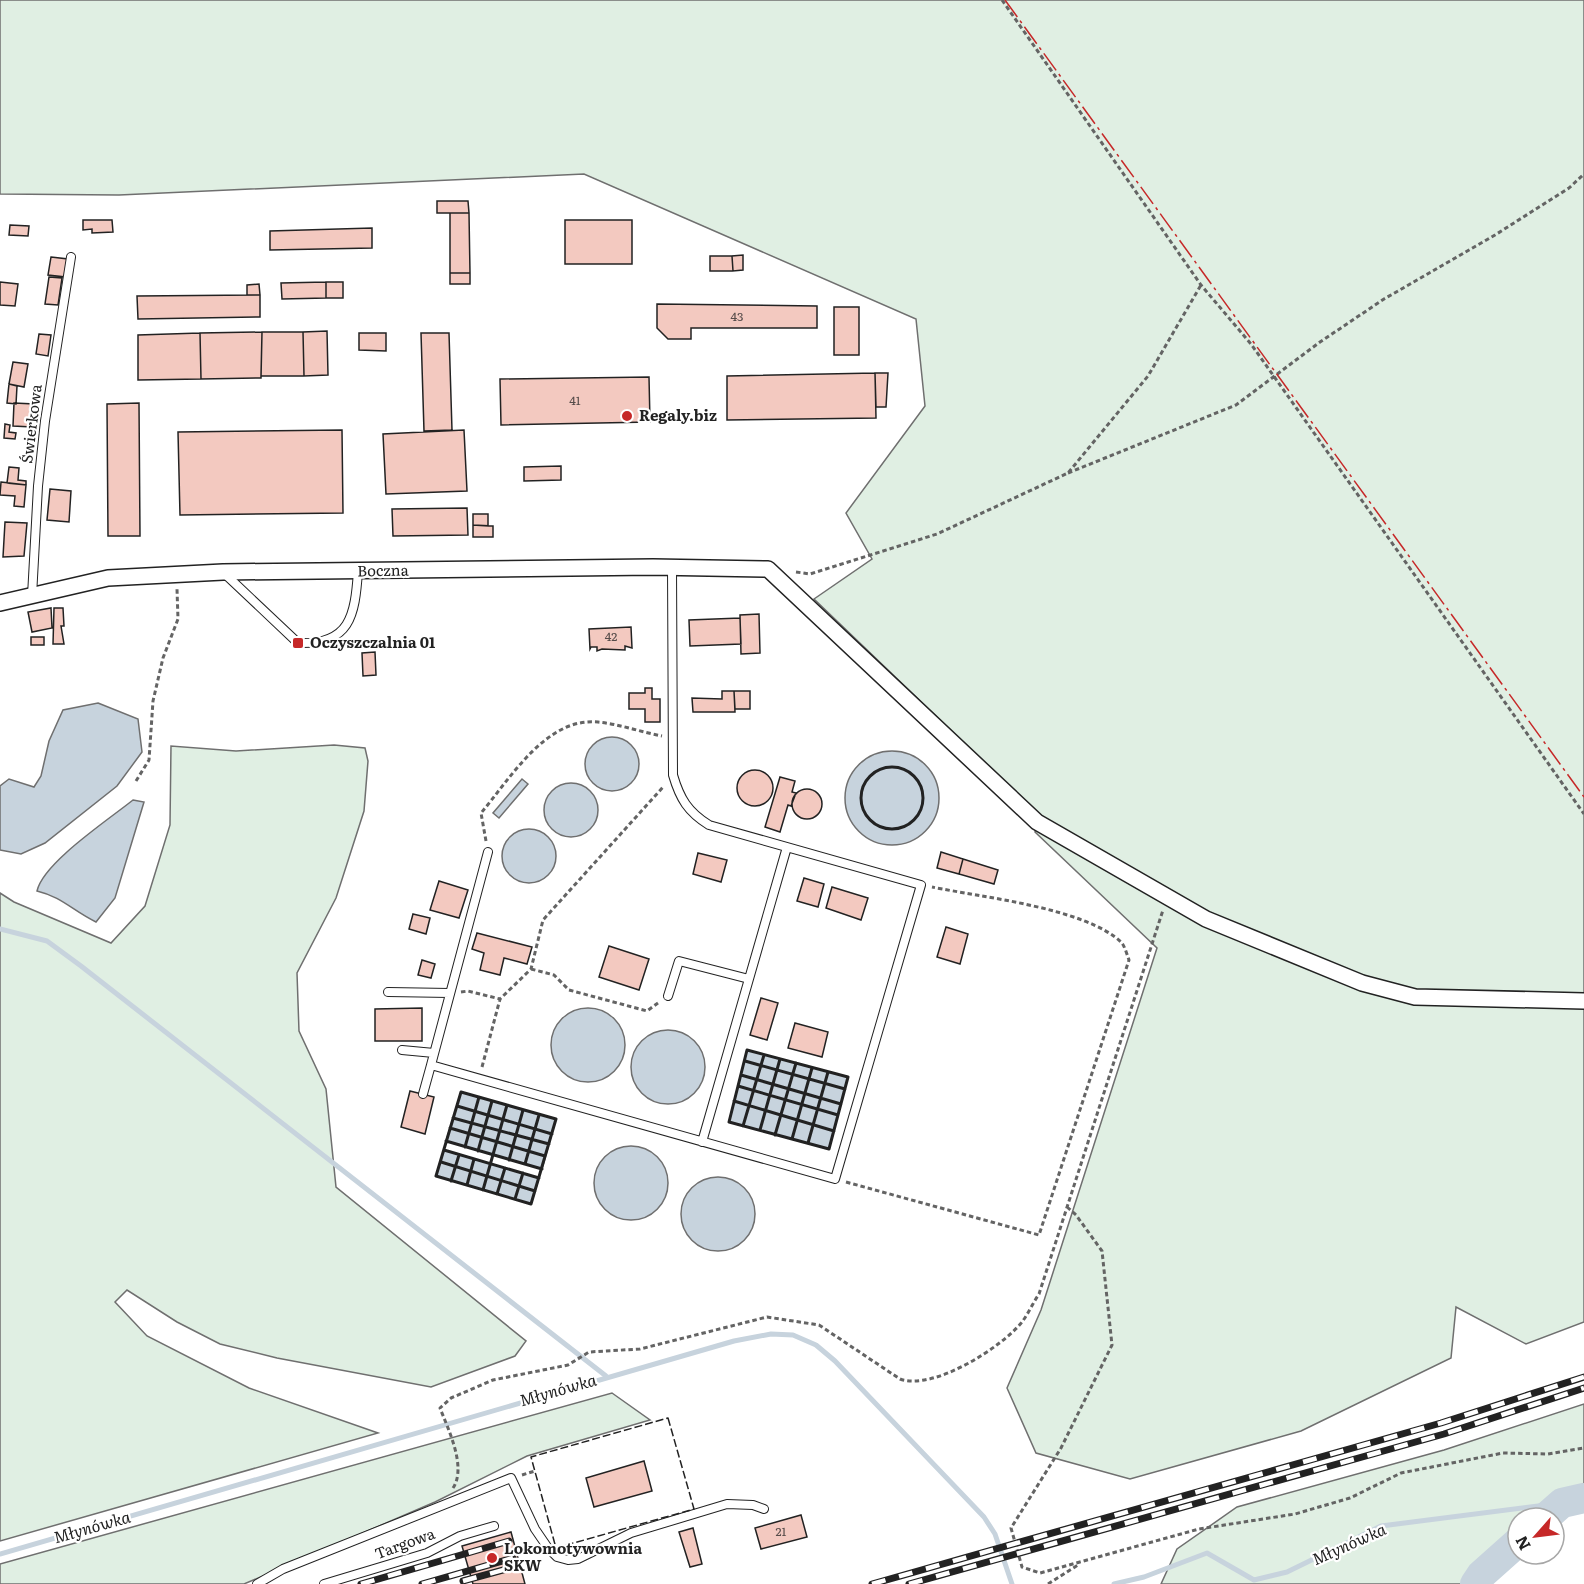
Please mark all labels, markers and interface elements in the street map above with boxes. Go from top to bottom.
house number: 43 [730,307,744,325]
street label: Świerkowa [14,382,47,465]
house number: 41 [569,391,581,409]
place label: Regaly.biz [639,403,717,426]
marker: Regaly.biz [620,409,634,423]
street label: Boczna [357,558,410,581]
house number: 42 [605,627,617,645]
place label: Oczyszczalnia 01 [310,630,435,653]
marker: Oczyszczalnia 01 [291,636,305,650]
water label: Młynówka [517,1366,600,1411]
water label: Młynówka [51,1503,134,1548]
north arrow [1506,1506,1566,1566]
water label: Młynówka [1308,1516,1390,1570]
street label: Targowa [371,1521,439,1564]
house number: 21 [776,1522,787,1540]
text: N [1508,1532,1536,1555]
place label: Lokomotywownia SKW [504,1536,642,1576]
marker: Lokomotywownia SKW [485,1551,499,1565]

